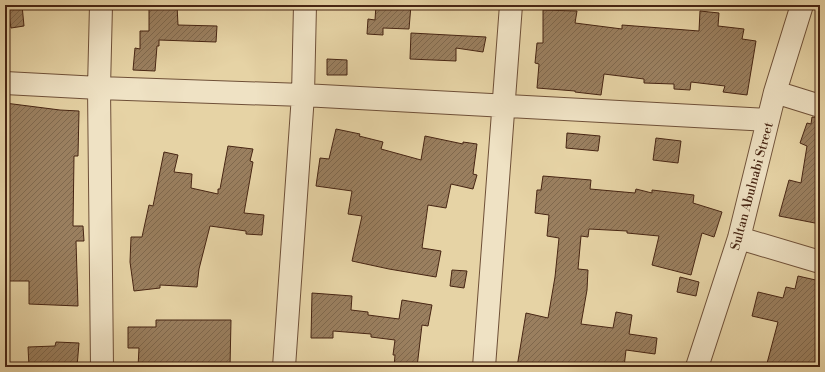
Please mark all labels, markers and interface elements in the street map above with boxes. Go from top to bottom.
street label: Sultan Abulnabi Street [727,120,777,252]

